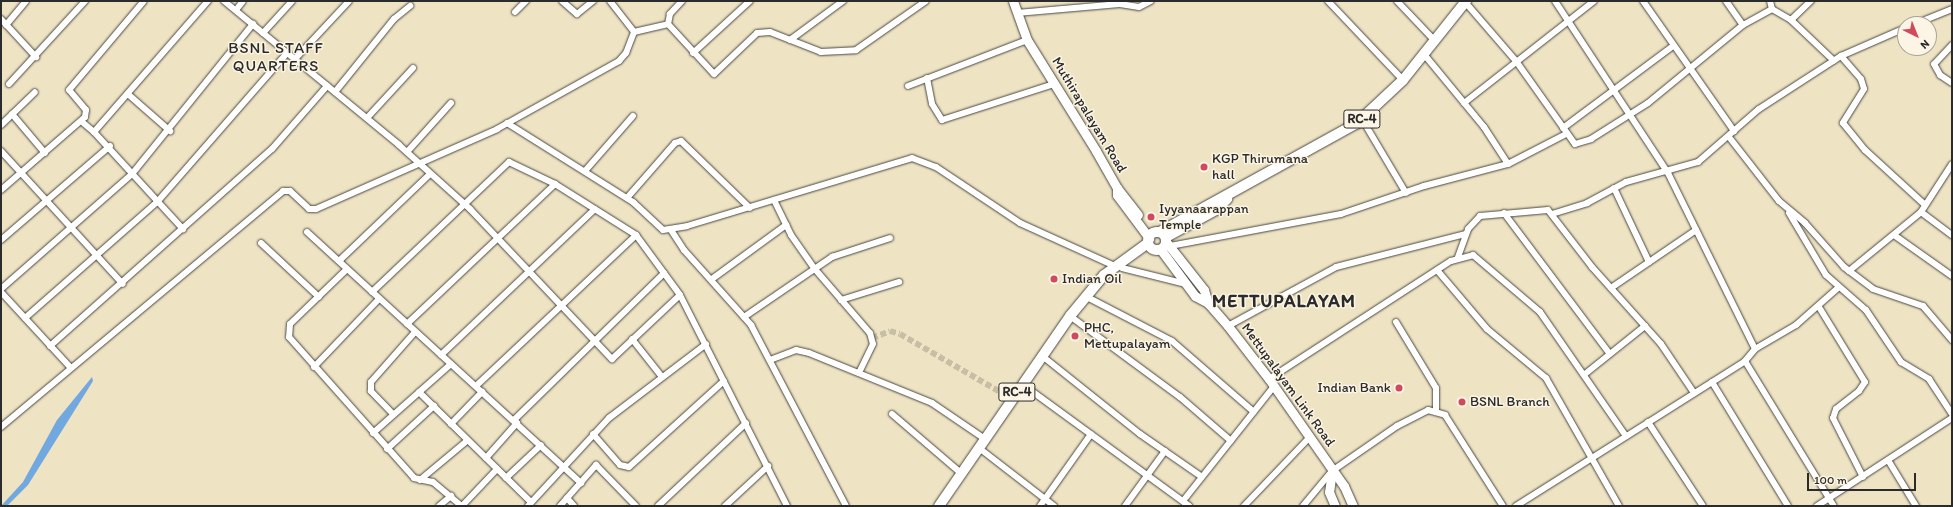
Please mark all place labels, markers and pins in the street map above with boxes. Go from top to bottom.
place label: KGP Thirumana hall [1212,151,1308,184]
marker: KGP Thirumana hall [1199,162,1209,172]
place label: Iyyanaarappan Temple [1159,201,1249,234]
marker: Iyyanaarappan Temple [1146,212,1156,222]
place label: Indian Oil [1062,271,1122,287]
marker: Indian Oil [1049,274,1059,284]
place label: PHC, Mettupalayam [1084,320,1171,352]
marker: PHC, Mettupalayam [1069,330,1081,342]
place label: Indian Bank [1317,380,1391,396]
marker: Indian Bank [1394,383,1404,393]
place label: BSNL Branch [1470,394,1550,410]
marker: BSNL Branch [1457,397,1467,407]

